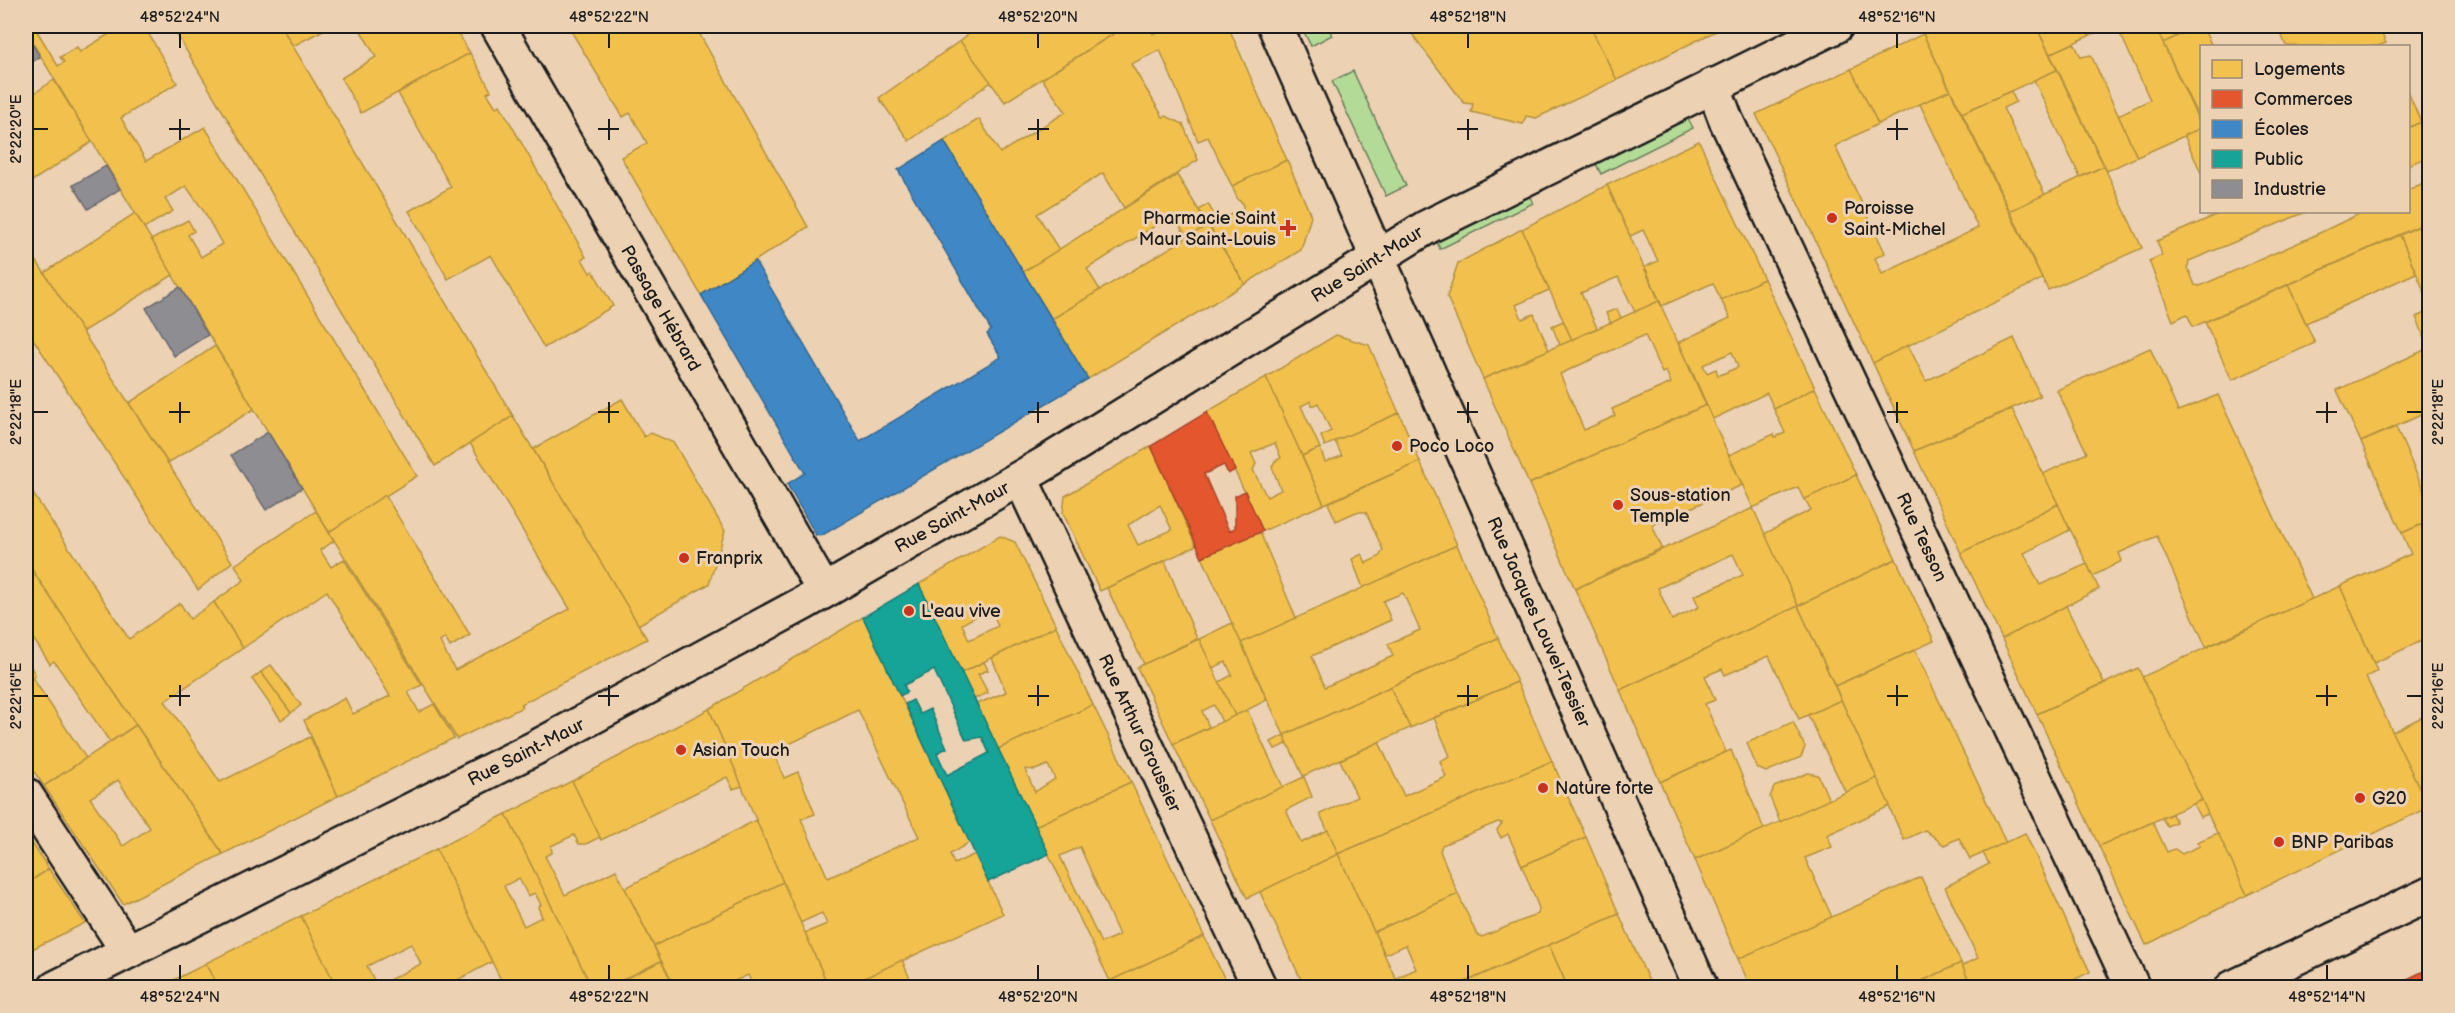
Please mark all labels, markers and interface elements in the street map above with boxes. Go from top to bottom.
text: 48°52'24"N [140,8,220,27]
text: 48°52'22"N [569,8,649,27]
text: 48°52'20"N [998,8,1078,27]
text: 48°52'18"N [1429,8,1507,27]
text: 48°52'16"N [1858,8,1936,27]
legend [2200,45,2410,213]
text: Logements [2254,59,2345,80]
text: Commerces [2254,89,2353,110]
text: 2°22'20"E [7,94,26,164]
text: Écoles [2254,117,2309,140]
text: Public [2254,149,2303,170]
text: Industrie [2254,179,2326,200]
place label: Paroisse Saint-Michel [1844,198,1946,240]
place label: Pharmacie Saint Maur Saint-Louis [1139,208,1276,250]
marker: Paroisse Saint-Michel [1825,211,1839,225]
marker: Pharmacie Saint Maur Saint-Louis [1281,221,1295,235]
street label: Rue Saint-Maur [1308,221,1427,307]
street label: Passage Hébrard [616,242,705,375]
text: 2°22'18"E [7,379,26,445]
text: 2°22'18"E [2429,379,2448,445]
place label: Poco Loco [1409,436,1494,457]
marker: Poco Loco [1390,439,1404,453]
street label: Rue Saint-Maur [891,477,1014,558]
place label: Sous-station Temple [1630,485,1731,527]
street label: Rue Tesson [1892,489,1951,585]
marker: Sous-station Temple [1611,498,1625,512]
street label: Rue Jacques Louvel-Tessier [1483,514,1595,731]
place label: Franprix [696,548,763,569]
marker: Franprix [677,551,691,565]
place label: L'eau vive [921,601,1001,622]
marker: L'eau vive [902,604,916,618]
street label: Rue Arthur Groussier [1094,651,1186,816]
text: 2°22'16"E [7,662,26,729]
text: 2°22'16"E [2429,662,2448,729]
street label: Rue Saint-Maur [465,714,588,791]
place label: Asian Touch [693,740,790,761]
marker: Asian Touch [674,743,688,757]
place label: Nature forte [1555,778,1654,799]
marker: Nature forte [1536,781,1550,795]
place label: G20 [2372,788,2407,809]
marker: G20 [2353,791,2367,805]
place label: BNP Paribas [2291,832,2394,853]
marker: BNP Paribas [2272,835,2286,849]
text: 48°52'24"N [140,988,220,1007]
text: 48°52'22"N [569,988,649,1007]
text: 48°52'20"N [998,988,1078,1007]
text: 48°52'18"N [1429,988,1507,1007]
text: 48°52'16"N [1858,988,1936,1007]
text: 48°52'14"N [2288,988,2366,1007]

